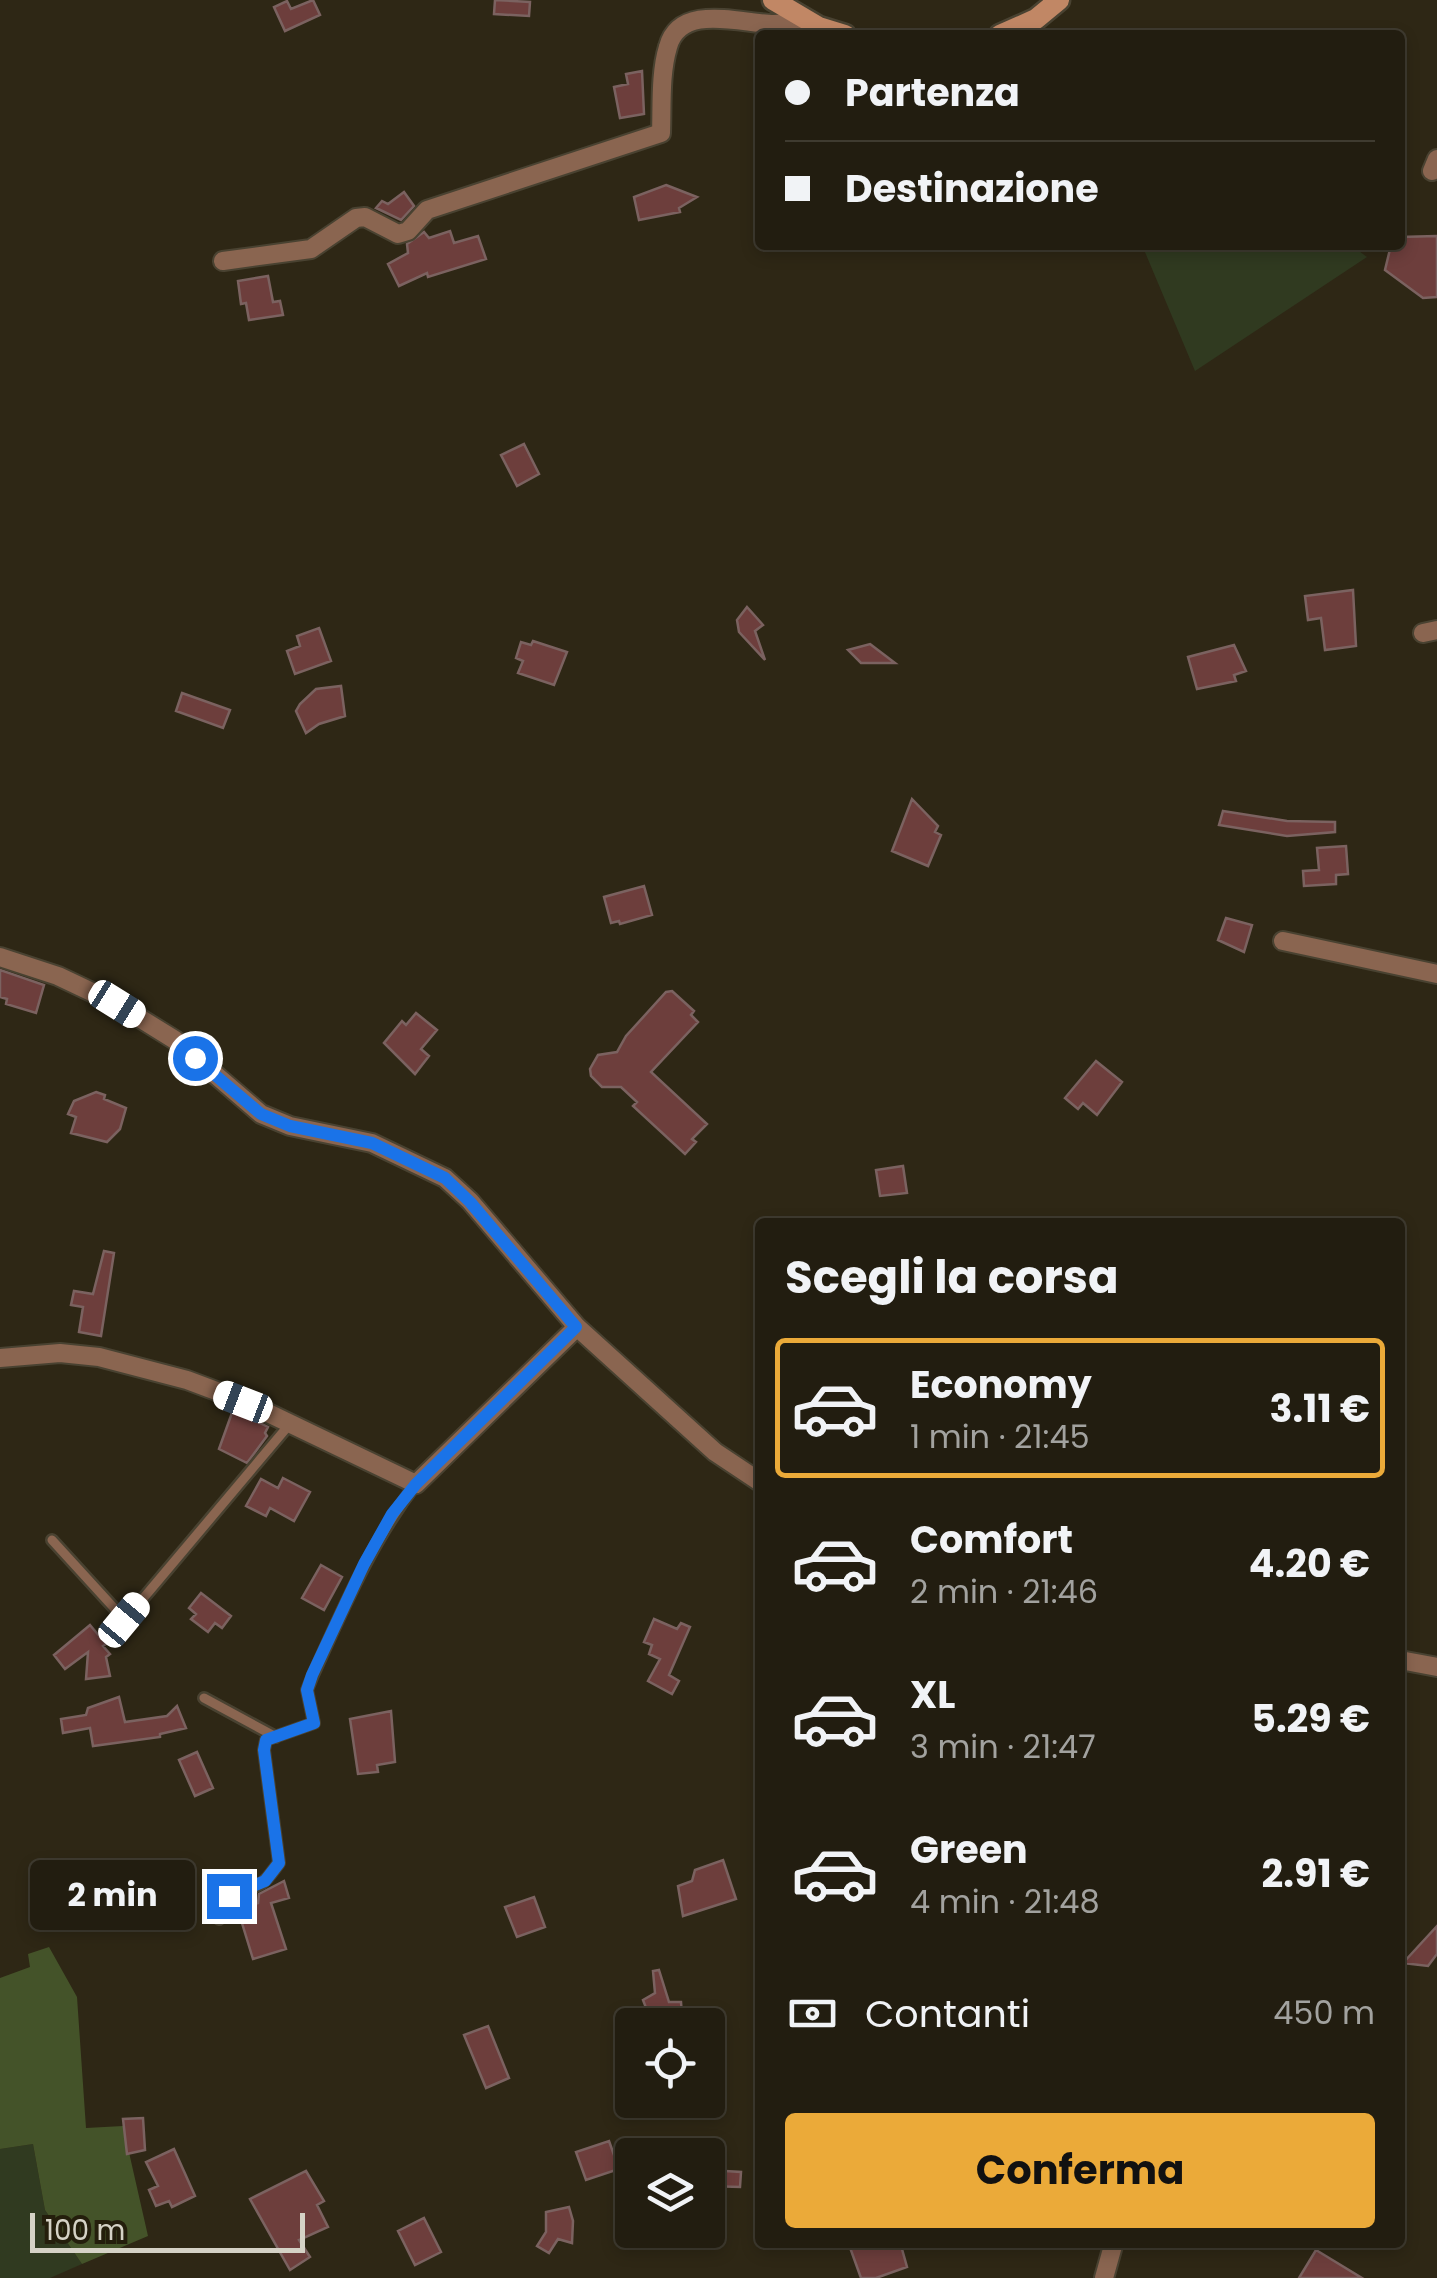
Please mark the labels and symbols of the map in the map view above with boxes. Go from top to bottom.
car [84,975,150,1033]
route start [173,1036,218,1081]
car [210,1377,276,1427]
car [93,1587,155,1653]
callout: 2 min [29,1861,194,1931]
route end [207,1874,252,1919]
scale bar [30,2208,305,2252]

